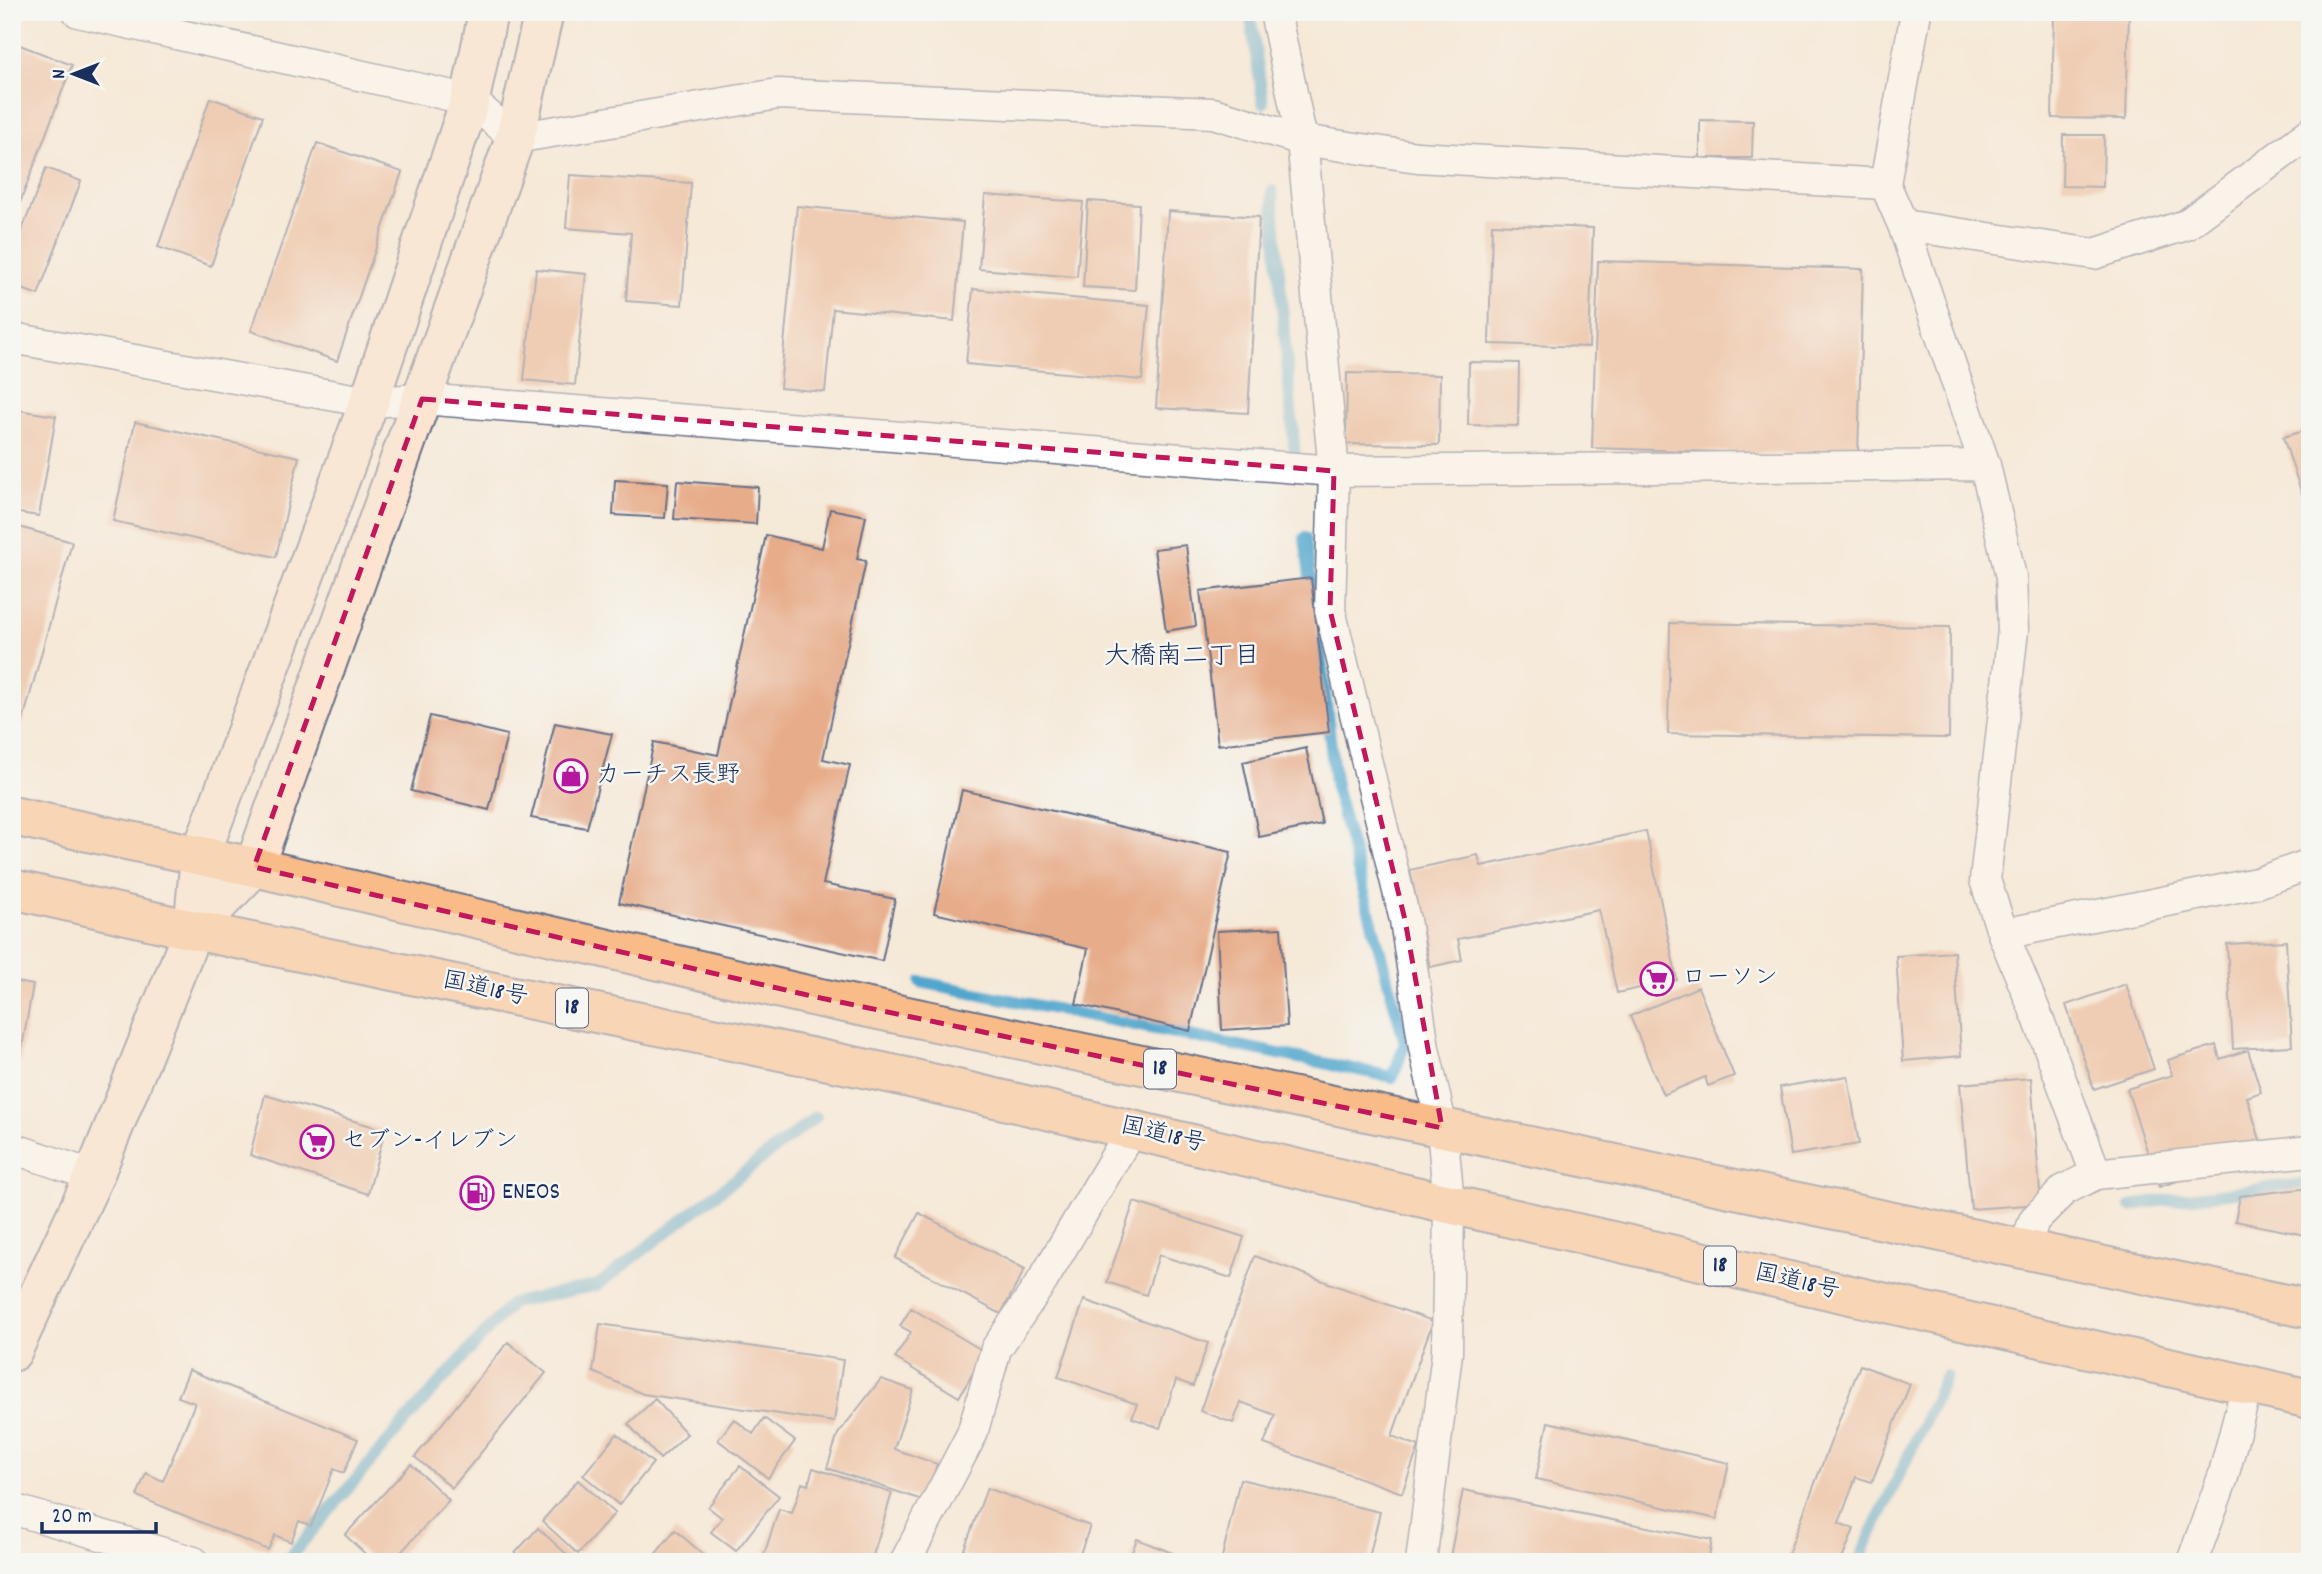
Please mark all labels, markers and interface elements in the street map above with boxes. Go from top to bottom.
north arrow [38,38,108,108]
text: N [47,69,74,79]
district label: 大橋南二丁目 [1104,639,1260,676]
shop icon: カーチス長野 [552,757,590,795]
place label: カーチス長野 [596,759,740,793]
supermarket icon: ローソン [1638,960,1676,998]
place label: ローソン [1682,962,1778,996]
street label: 国道18号 [439,964,531,1016]
road number: 18 [556,988,588,1028]
road number: 18 [1144,1050,1176,1088]
street label: 国道18号 [1117,1110,1209,1162]
supermarket icon: セブン-イレブン [298,1123,336,1161]
place label: セブン-イレブン [342,1125,518,1159]
fuel station icon: ENEOS [458,1174,496,1212]
place label: ENEOS [502,1176,560,1210]
road number: 18 [1704,1246,1736,1286]
street label: 国道18号 [1751,1257,1843,1309]
scale bar [42,1490,156,1534]
text: 20 m [52,1503,92,1533]

